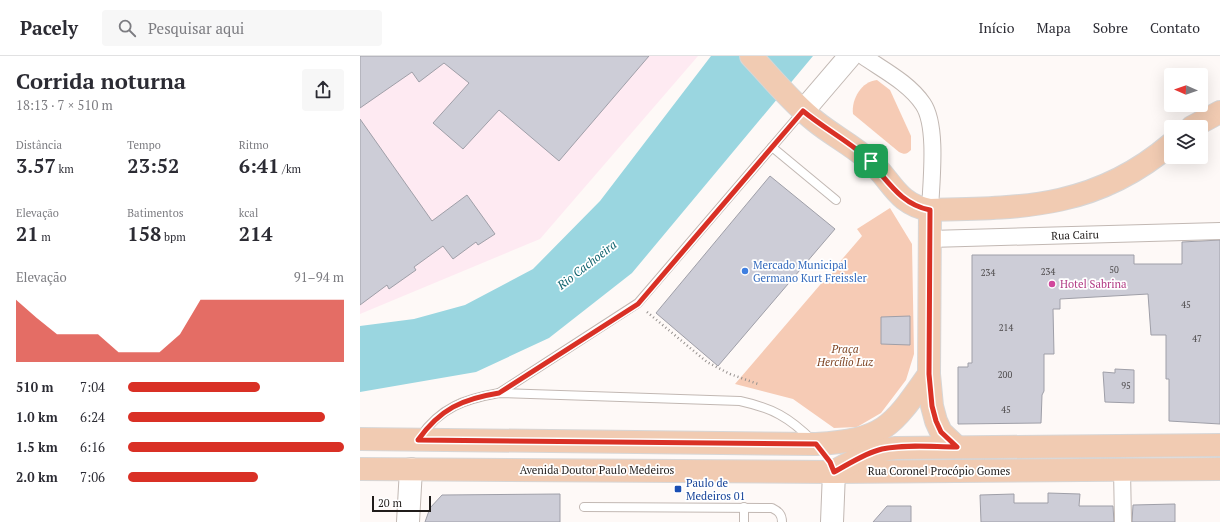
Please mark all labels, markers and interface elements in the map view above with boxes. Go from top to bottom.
search box [102,10,382,46]
text: Pacely [20,15,78,40]
icon: search [116,17,138,39]
text: Pesquisar aqui [148,18,244,38]
text: Início [979,18,1015,37]
text: Mapa [1037,18,1071,37]
text: Sobre [1093,18,1128,37]
text: Contato [1150,18,1200,37]
text: Corrida noturna [16,66,186,95]
north arrow [1164,68,1208,112]
map controls [1164,68,1208,164]
button: share [302,69,344,111]
text: 18:13 · 7 × 510 m [16,96,113,114]
button: layers [1164,120,1208,164]
text: Distância [16,138,62,152]
text: Tempo [127,138,161,152]
text: Ritmo [239,138,269,152]
pin [854,144,888,178]
icon: arrive [860,150,882,172]
text: 3.57 [16,152,56,179]
text: 23:52 [127,152,179,179]
text: 6:41 [239,152,279,179]
text: km [56,162,74,176]
text: /km [279,162,301,176]
text: Elevação [16,206,59,220]
text: Batimentos [127,206,184,220]
text: kcal [239,206,258,220]
text: 21 [16,220,39,247]
text: 158 [127,220,161,247]
text: 214 [239,220,273,247]
street label: Rua Cairu [1051,227,1100,243]
text: m [39,230,51,244]
text: bpm [161,230,186,244]
water label: Rio Cachoeira [553,237,619,293]
place label: Mercado Municipal Germano Kurt Freissler [753,258,867,285]
house number: 50 [1109,264,1119,276]
marker: Mercado Municipal Germano Kurt Freissler [740,266,750,276]
house number: 234 [1041,266,1055,278]
house number: 234 [981,267,995,279]
text: Elevação [16,268,67,286]
text: 91–94 m [294,268,344,286]
place label: Hotel Sabrina [1060,277,1127,291]
marker: Hotel Sabrina [1047,279,1057,289]
house number: 45 [1181,299,1191,311]
house number: 214 [999,322,1013,334]
house number: 47 [1192,333,1202,345]
park label: Praça Hercílio Luz [816,342,874,369]
house number: 200 [998,369,1012,381]
text: 510 m [16,378,54,396]
text: 7:04 [80,378,105,396]
house number: 95 [1121,380,1131,392]
house number: 45 [1001,404,1011,416]
text: 1.0 km [16,408,58,426]
text: 6:24 [80,408,105,426]
text: 1.5 km [16,438,58,456]
text: 6:16 [80,438,105,456]
street label: Avenida Doutor Paulo Medeiros [520,463,675,477]
street label: Rua Coronel Procópio Gomes [868,464,1010,478]
text: 2.0 km [16,468,58,486]
text: 7:06 [80,468,105,486]
place label: Paulo de Medeiros 01 [686,476,746,503]
marker: Paulo de Medeiros 01 [673,484,683,494]
scale bar [372,494,431,513]
text: 20 m [378,496,402,510]

